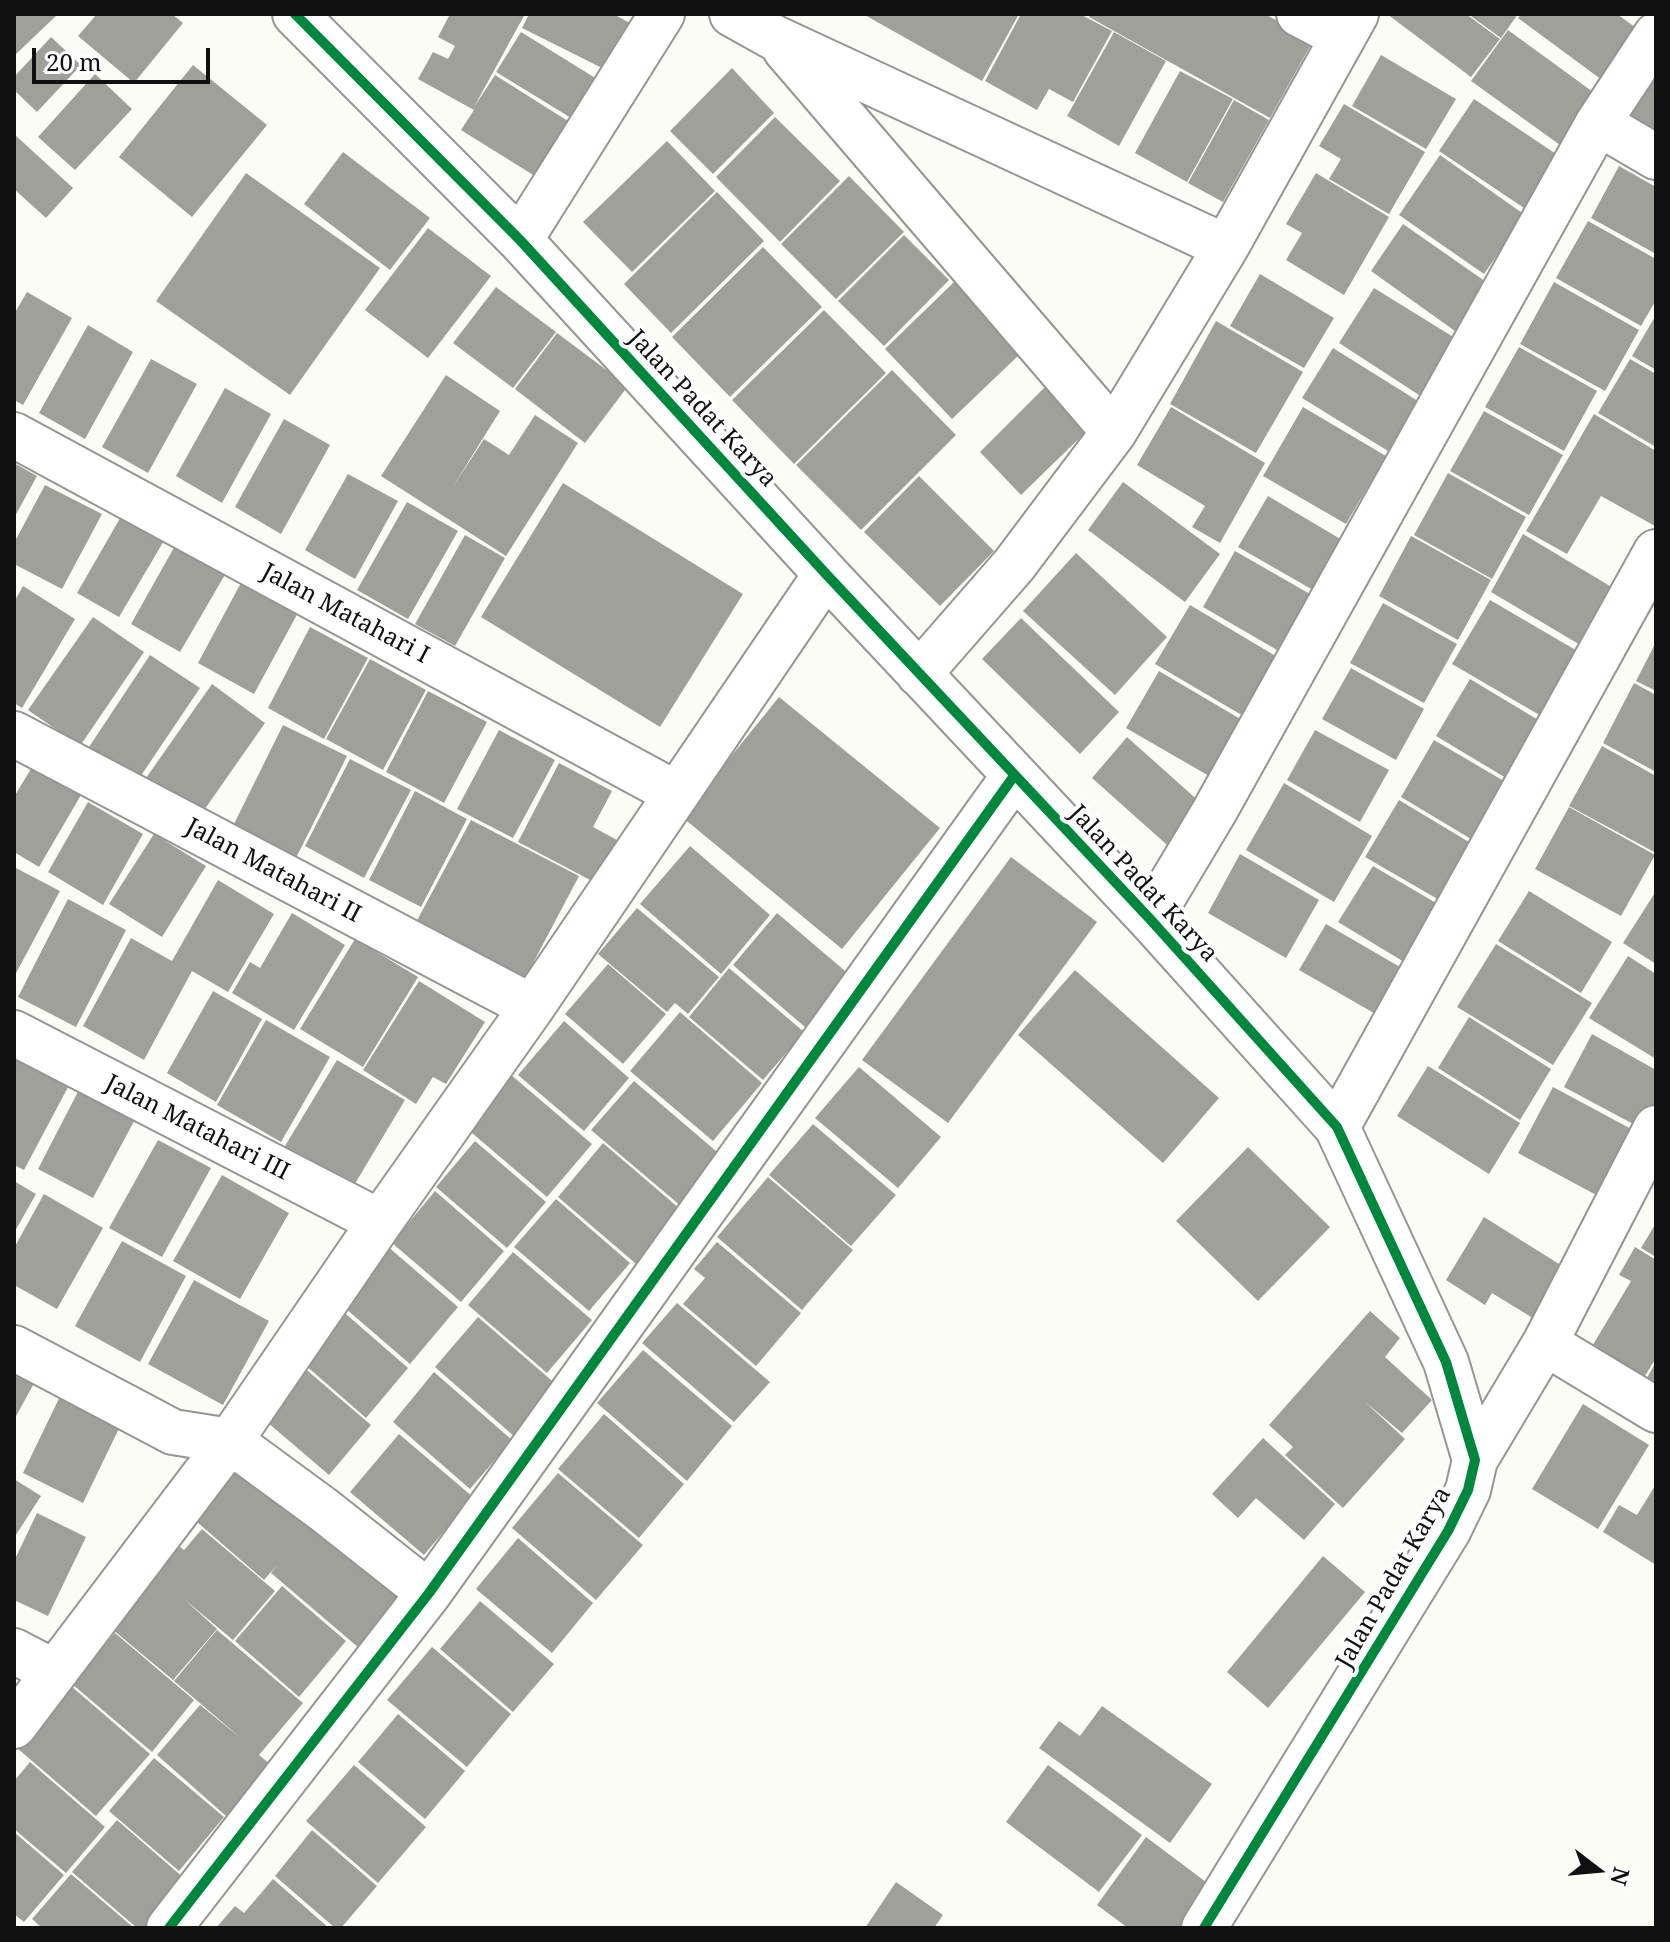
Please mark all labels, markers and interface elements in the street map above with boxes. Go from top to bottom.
scale bar [36,32,214,82]
text: 20 m [46,45,102,78]
street label: Jalan Padat Karya [622,324,782,494]
street label: Jalan Matahari I [256,558,434,670]
street label: Jalan Padat Karya [1063,799,1223,969]
street label: Jalan Matahari II [180,813,366,929]
street label: Jalan Matahari III [100,1069,294,1187]
street label: Jalan Padat Karya [1330,1482,1458,1674]
north arrow [1558,1830,1638,1910]
text: N [1604,1864,1638,1889]

